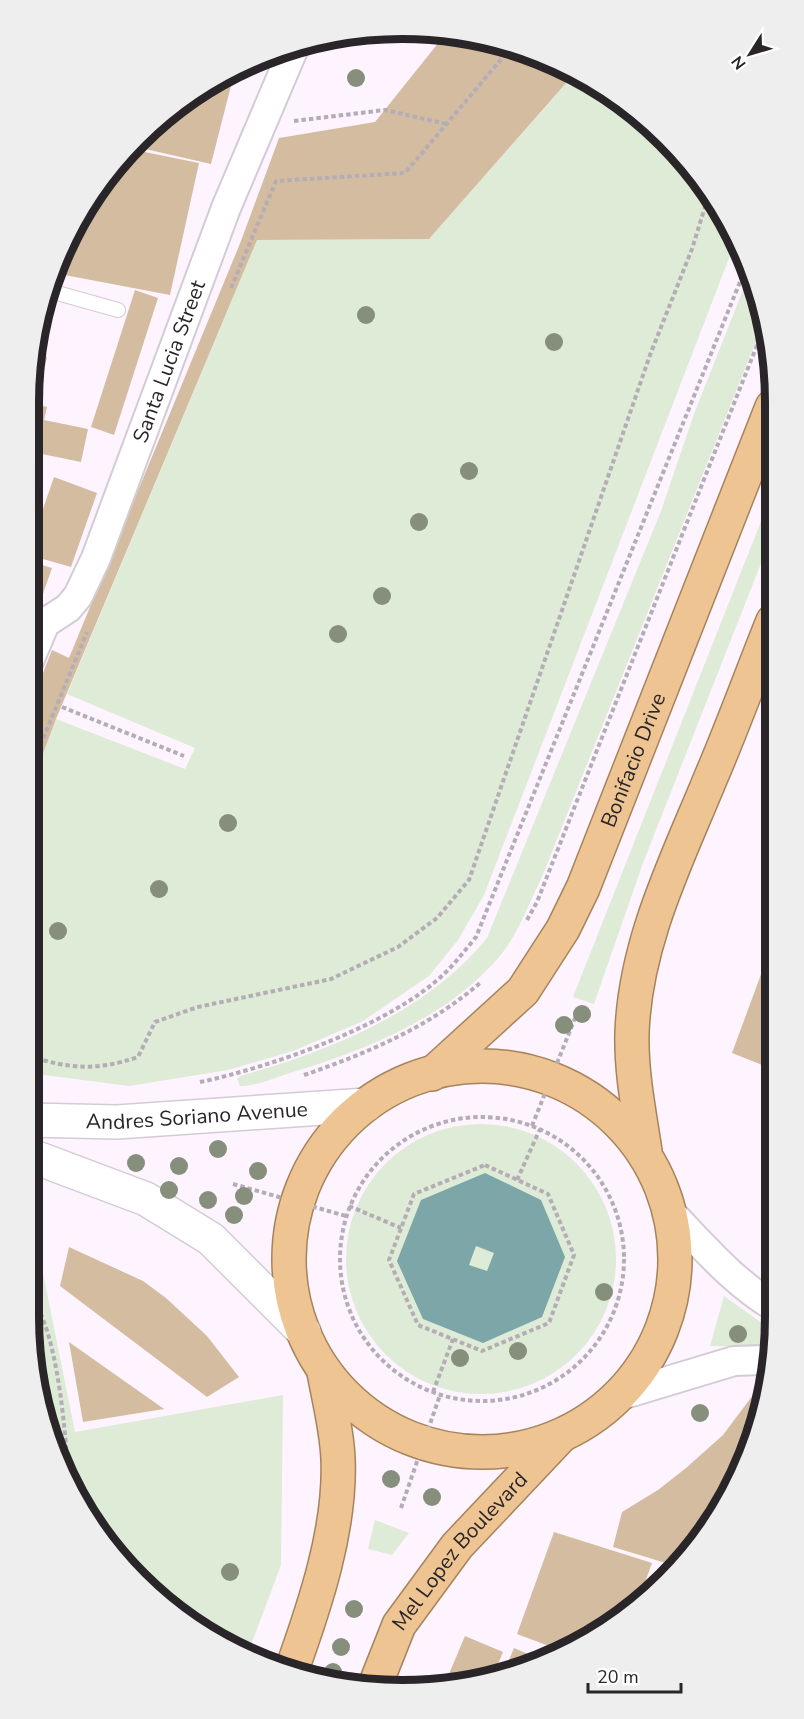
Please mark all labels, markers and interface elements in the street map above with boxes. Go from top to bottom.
north arrow [720,24,780,84]
text: N [726,51,751,74]
street label: Santa Lucia Street [126,276,212,447]
street label: Bonifacio Drive [594,689,672,831]
street label: Andres Soriano Avenue [86,1095,309,1136]
street label: Mel Lopez Boulevard [386,1466,534,1636]
scale bar [588,1656,681,1694]
text: 20 m [597,1665,639,1689]

